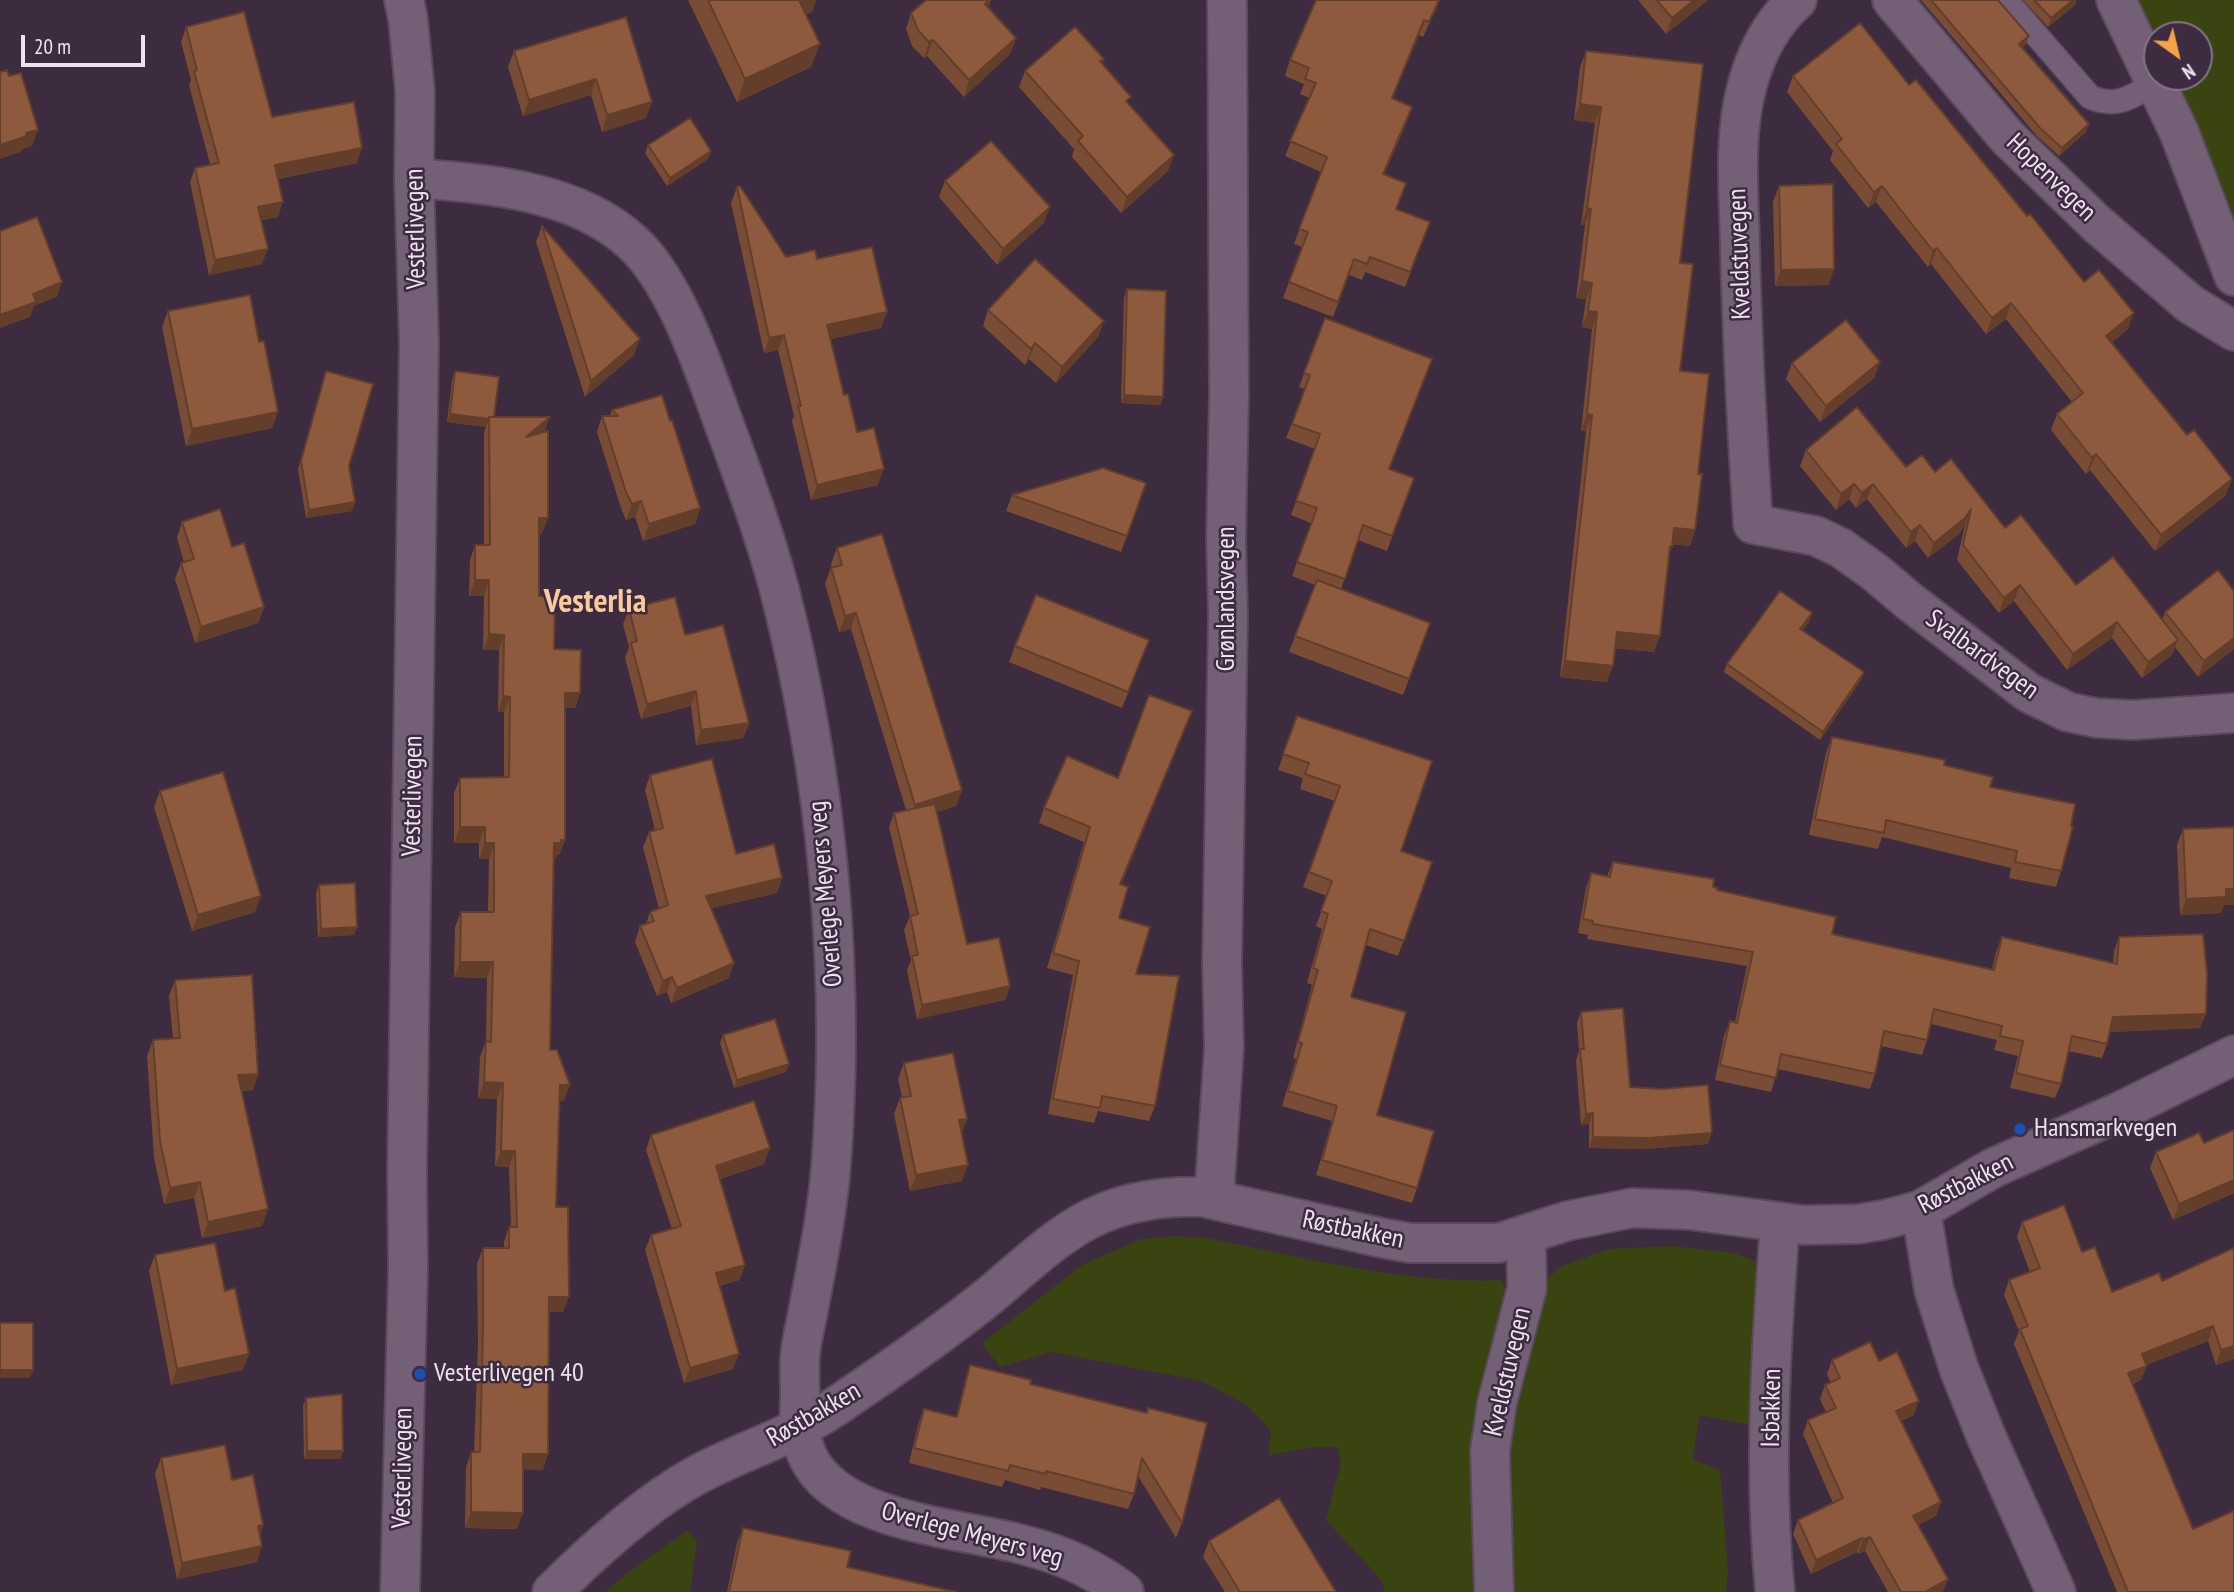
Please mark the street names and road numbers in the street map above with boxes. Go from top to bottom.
street label: Hopenvegen [2000,128,2102,228]
street label: Vesterlivegen [399,168,433,290]
street label: Kveldstuvegen [1722,188,1758,320]
street label: Grønlandsvegen [1211,527,1243,671]
street label: Svalbardvegen [1920,604,2044,706]
street label: Vesterlivegen [396,735,430,857]
street label: Overlege Meyers veg [802,800,850,988]
street label: Røstbakken [1913,1147,2019,1221]
street label: Røstbakken [1300,1204,1406,1256]
street label: Kveldstuvegen [1478,1305,1538,1439]
street label: Isbakken [1756,1368,1788,1448]
street label: Røstbakken [762,1376,866,1454]
street label: Vesterlivegen [386,1407,420,1529]
street label: Overlege Meyers veg [878,1496,1066,1574]

